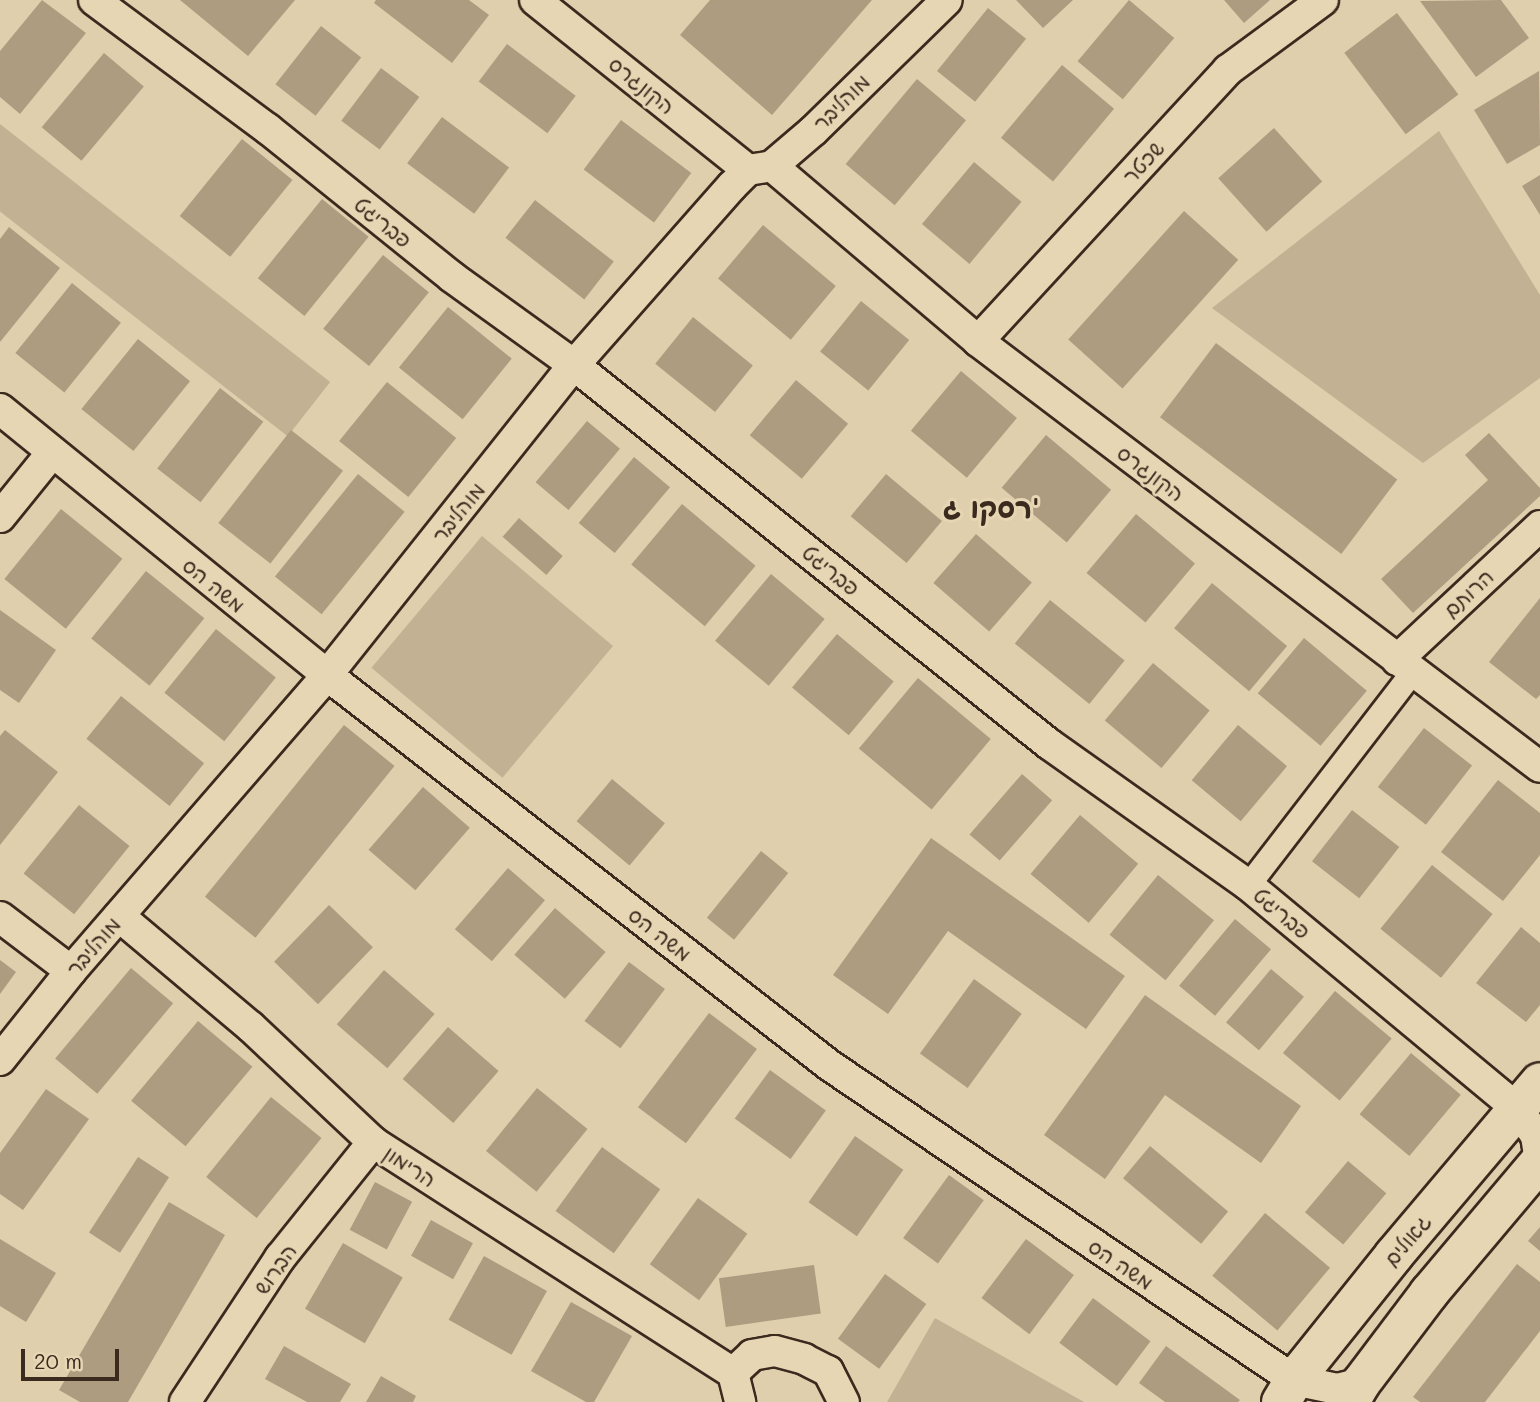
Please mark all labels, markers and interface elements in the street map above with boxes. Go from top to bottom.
street label: הקונגרס [604,51,680,119]
street label: מוהליבר [807,68,875,136]
street label: שכטר [1117,136,1169,188]
street label: פבריגט [349,191,417,253]
street label: הקונגרס [1112,440,1190,506]
street label: מוהליבר [426,477,490,547]
district label: רסקו ג' [943,490,1039,524]
street label: פבריגט [797,539,865,601]
street label: משה הס [178,552,250,618]
street label: הרותם [1438,564,1498,622]
street label: פבריגט [1248,882,1316,944]
street label: משה הס [624,902,696,966]
street label: מוהליבר [61,911,125,981]
street label: הרימון [379,1140,441,1192]
street label: גאולים [1378,1209,1436,1271]
street label: משה הס [1084,1233,1158,1295]
street label: הברוש [248,1239,302,1299]
scale bar [24,1336,122,1380]
text: 20 m [34,1347,82,1374]

